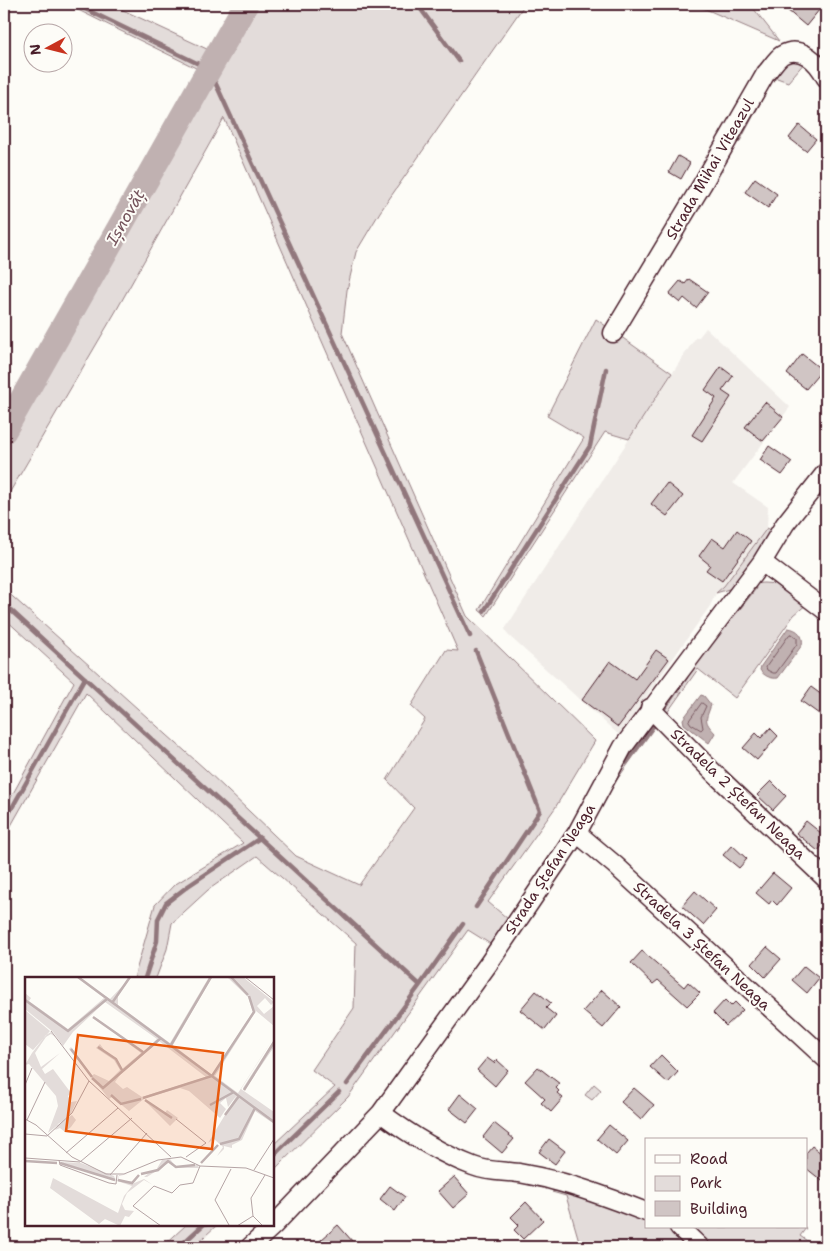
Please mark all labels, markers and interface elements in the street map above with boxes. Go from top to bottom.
north arrow [22,22,72,72]
text: N [25,43,45,56]
street label: Strada Mihai Viteazul [661,94,759,243]
water label: Ișnovăț [101,186,151,250]
street label: Stradela 2 Ștefan Neaga [665,724,810,865]
street label: Strada Ștefan Neaga [500,799,601,939]
street label: Stradela 3 Ștefan Neaga [629,877,775,1016]
inset map [25,977,274,1226]
legend [645,1138,808,1228]
text: Road [690,1149,728,1169]
text: Park [690,1173,722,1193]
text: Building [690,1199,747,1219]

